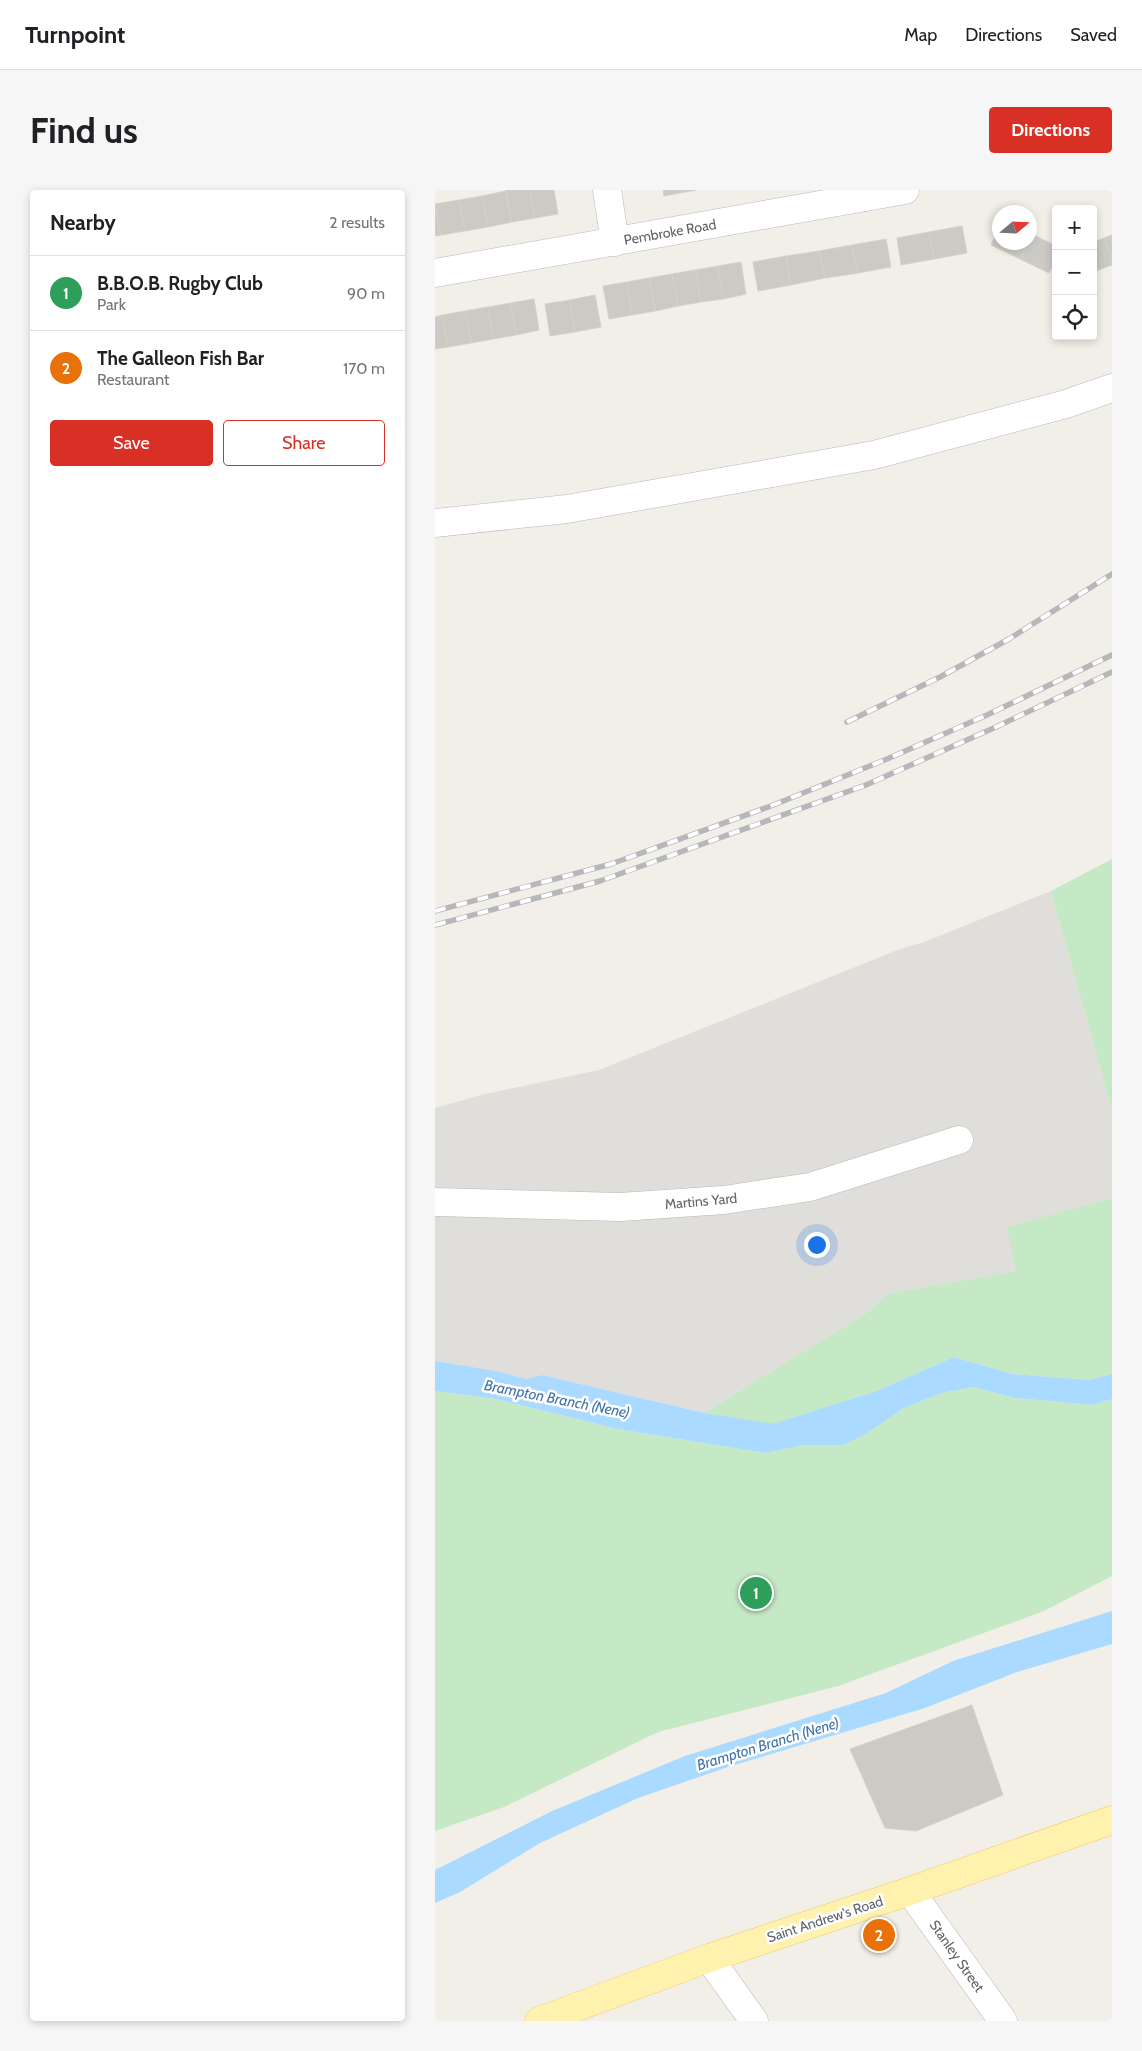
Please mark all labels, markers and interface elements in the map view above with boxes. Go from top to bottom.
text: Turnpoint [25,20,125,49]
text: Map [904,24,937,46]
text: Directions [965,24,1042,46]
text: Saved [1070,24,1117,46]
button: Directions [989,107,1112,153]
text: Find us [30,109,138,152]
north arrow [992,205,1037,250]
map controls [1052,205,1097,340]
button: + [1052,205,1097,250]
text: Nearby [50,210,116,235]
text: 2 results [329,213,385,232]
street label: Pembroke Road [622,215,718,249]
button: − [1052,250,1097,295]
text: B.B.O.B. Rugby Club [97,272,263,295]
text: 1 [63,284,69,303]
text: 90 m [347,284,385,303]
text: Park [97,295,126,314]
button: locate [1052,295,1097,340]
text: The Galleon Fish Bar [97,347,264,370]
text: 2 [62,359,70,378]
text: 170 m [343,359,385,378]
text: Restaurant [97,370,169,389]
button: Save [50,420,213,466]
button: Share [223,420,385,466]
street label: Martins Yard [664,1189,738,1213]
your location [804,1232,830,1258]
water label: Brampton Branch (Nene) [483,1376,631,1422]
pin: 1 [740,1574,772,1612]
water label: Brampton Branch (Nene) [695,1714,841,1774]
street label: Saint Andrew's Road [765,1892,885,1946]
pin: 2 [863,1916,895,1954]
street label: Stanley Street [926,1917,989,1996]

